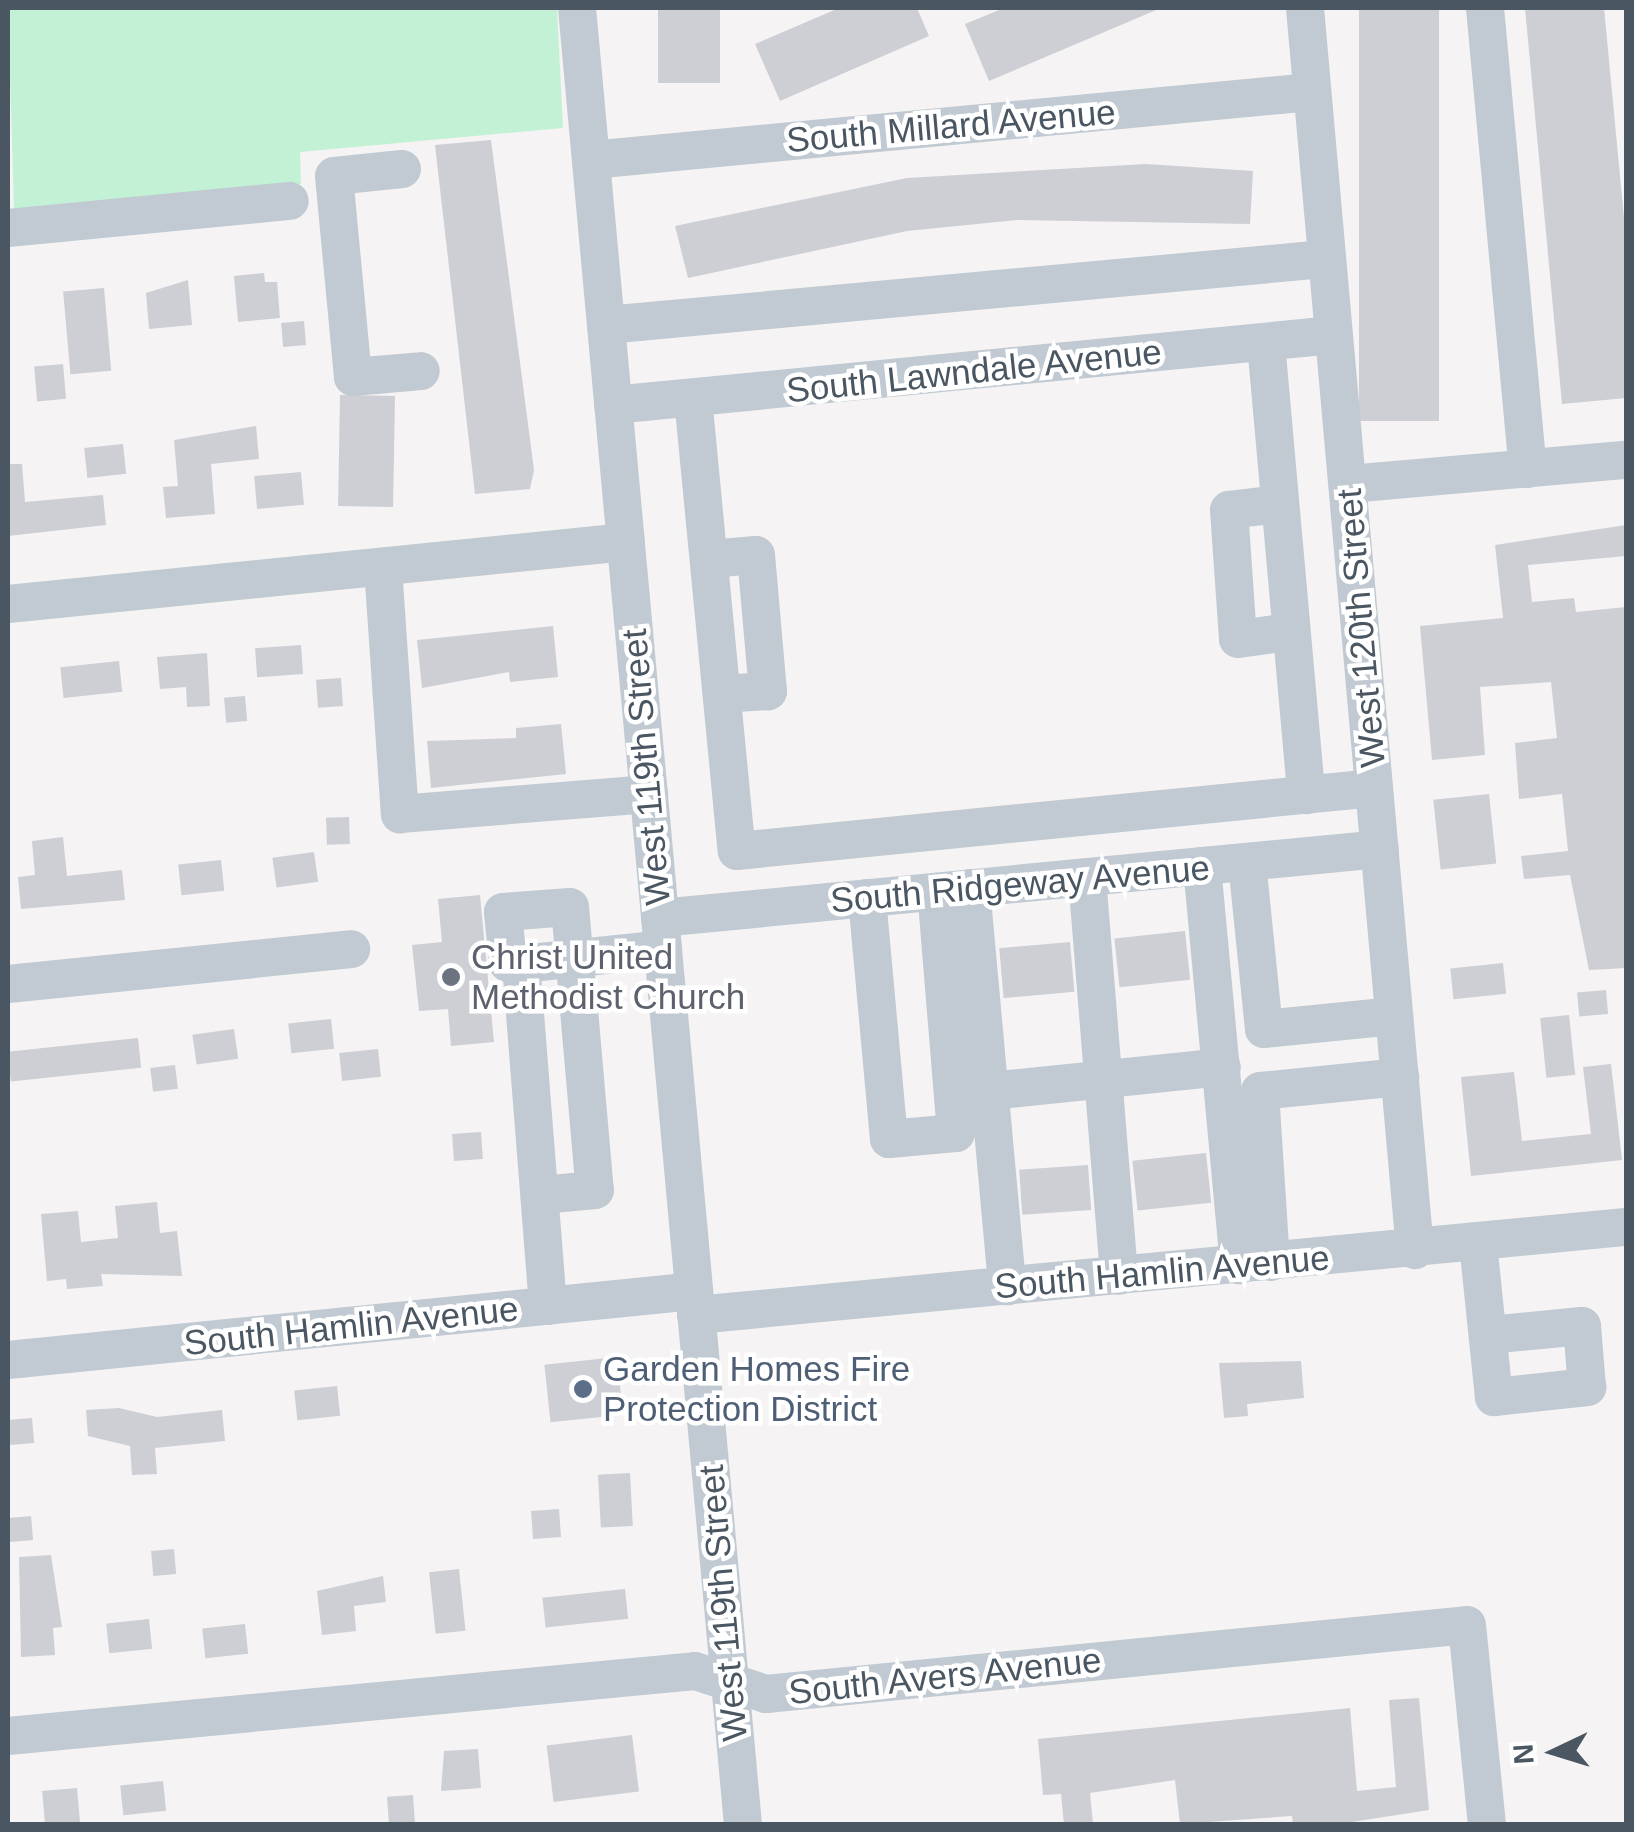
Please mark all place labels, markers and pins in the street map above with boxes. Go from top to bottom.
place label: Christ United Methodist Church [471,936,745,1018]
marker: Christ United Methodist Church [440,966,462,988]
place label: Garden Homes Fire Protection District [603,1348,910,1430]
marker: Garden Homes Fire Protection District [572,1378,594,1400]

